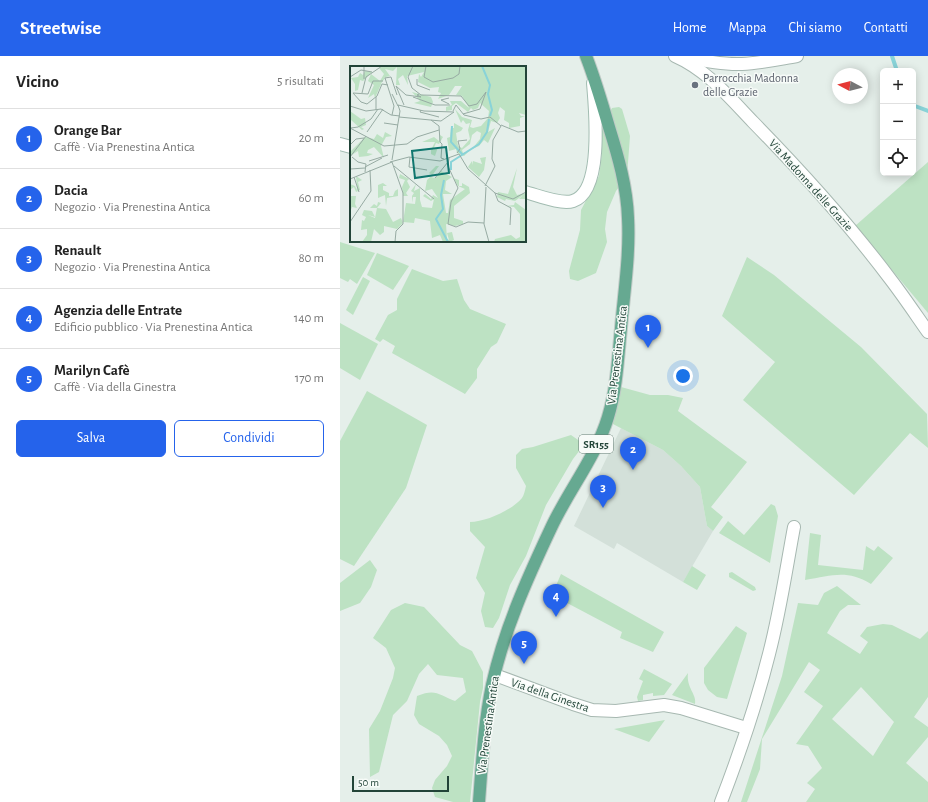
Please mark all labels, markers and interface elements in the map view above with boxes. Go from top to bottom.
text: Streetwise [20,19,101,38]
text: Home [673,21,706,35]
text: Mappa [728,21,767,35]
text: Chi siamo [789,21,842,35]
text: Contatti [864,21,908,35]
inset map [350,66,526,242]
north arrow [832,68,868,104]
map controls [880,68,916,176]
button: + [880,68,916,104]
place label: Parrocchia Madonna delle Grazie [703,72,799,98]
text: Vicino [16,73,59,90]
text: 5 risultati [277,75,324,88]
marker: Parrocchia Madonna delle Grazie [690,80,700,90]
button: − [880,104,916,140]
text: Orange Bar [54,123,122,138]
text: 1 [27,132,31,145]
text: 20 m [299,132,324,145]
street label: Via Madonna delle Grazie [767,137,855,233]
button: locate [880,140,916,176]
text: Caffè · Via Prenestina Antica [54,141,195,154]
text: Dacia [54,183,88,198]
text: 2 [26,192,32,205]
text: 60 m [298,192,324,205]
text: Negozio · Via Prenestina Antica [54,201,210,214]
text: Renault [54,243,101,258]
text: 3 [26,252,32,265]
text: 80 m [298,252,324,265]
text: Negozio · Via Prenestina Antica [54,261,210,274]
text: Agenzia delle Entrate [54,303,182,318]
street label: Via Prenestina Antica [605,305,629,405]
text: 4 [26,312,32,325]
text: 140 m [294,312,324,325]
pin: 1 [635,315,661,348]
text: Edificio pubblico · Via Prenestina Antica [54,321,253,334]
text: Marilyn Cafè [54,363,130,378]
your location [673,366,693,386]
text: 5 [26,372,32,385]
text: 170 m [295,372,324,385]
text: Caffè · Via della Ginestra [54,381,176,394]
button: Salva [16,420,166,457]
button: Condividi [174,420,324,457]
road number: SR155 [579,435,613,453]
pin: 2 [620,437,646,470]
pin: 3 [590,475,616,508]
pin: 4 [543,584,569,617]
pin: 5 [511,631,537,664]
street label: Via Prenestina Antica [475,675,501,775]
street label: Via della Ginestra [509,676,591,714]
scale bar [352,774,449,793]
text: 50 m [358,777,379,788]

